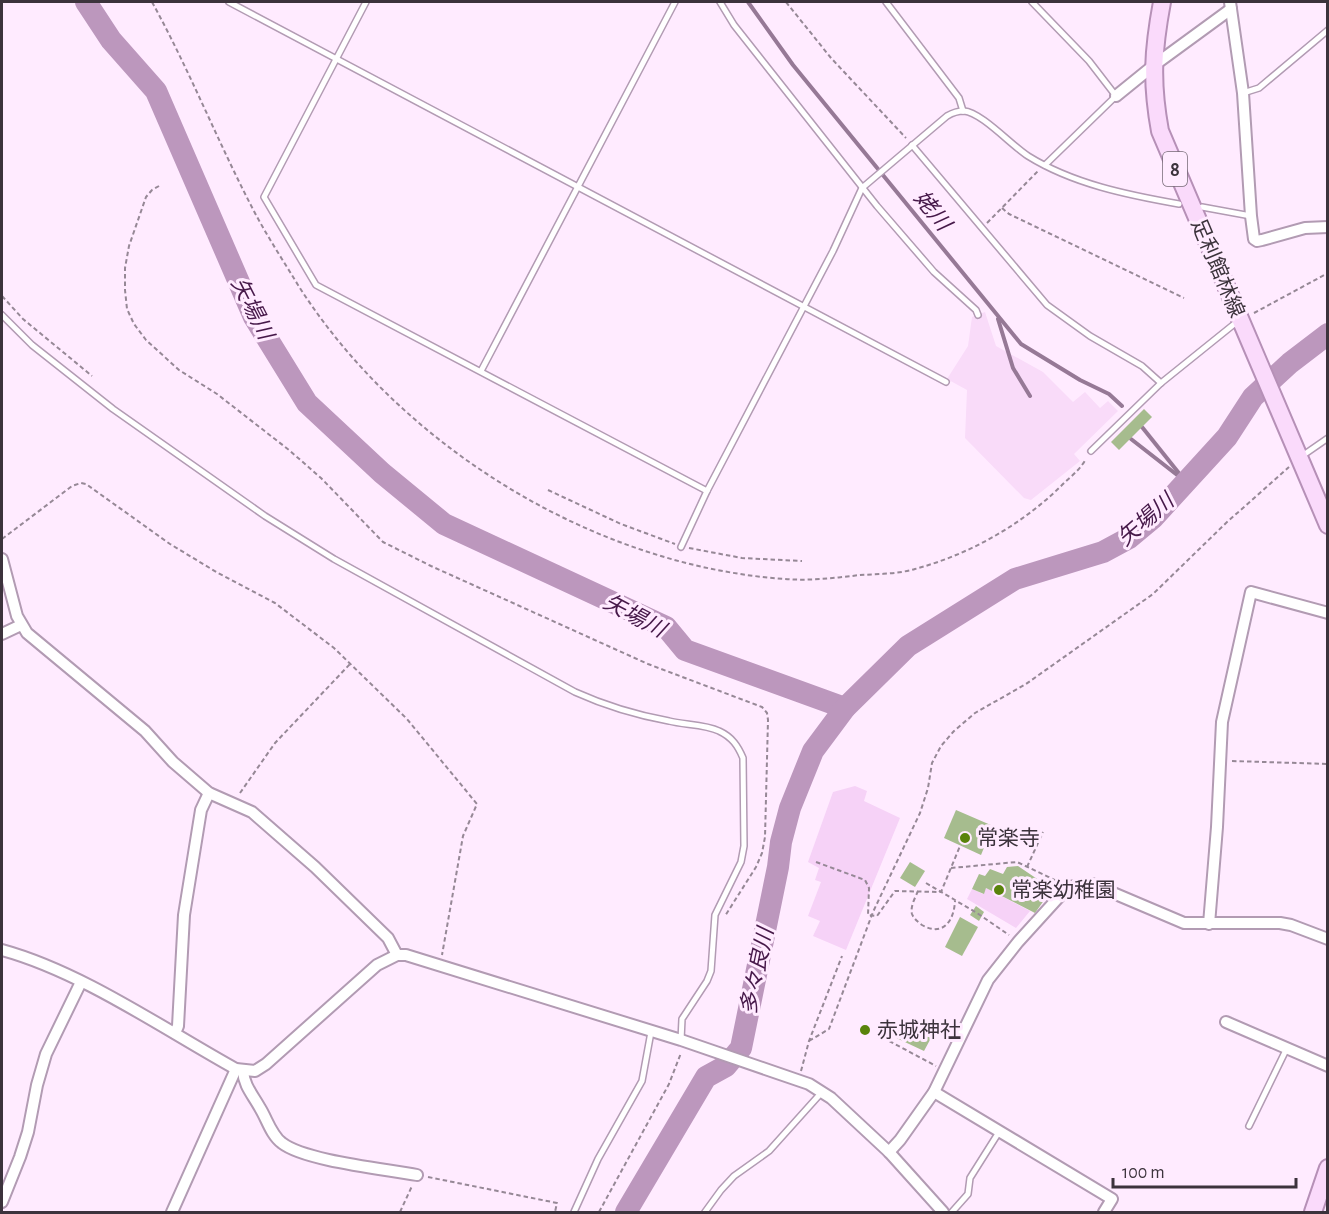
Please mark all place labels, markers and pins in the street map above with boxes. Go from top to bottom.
place label: 常楽寺 [977,827,1040,849]
marker: 常楽寺 [958,831,972,845]
place label: 常楽幼稚園 [1011,879,1116,901]
marker: 常楽幼稚園 [992,883,1006,897]
place label: 赤城神社 [877,1019,961,1041]
marker: 赤城神社 [858,1023,872,1037]

